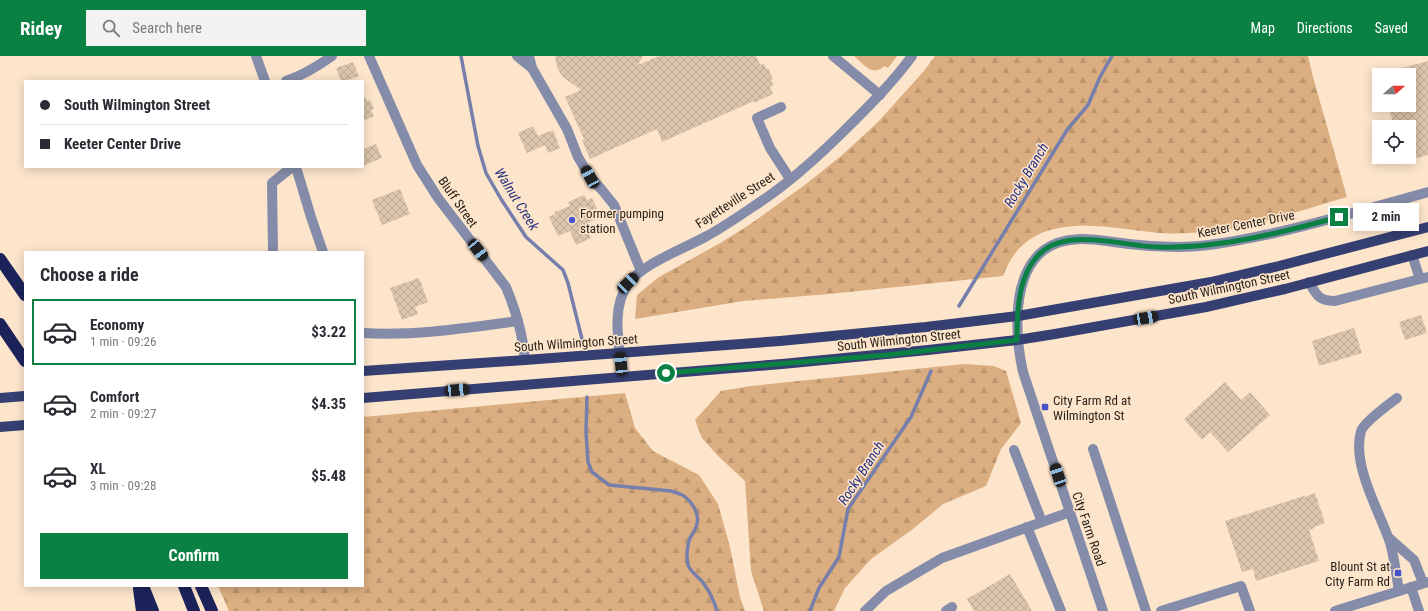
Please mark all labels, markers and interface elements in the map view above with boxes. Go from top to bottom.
search box [86,10,366,46]
text: Ridey [20,17,62,40]
icon: search [100,17,122,39]
text: Search here [132,19,202,37]
text: Map [1251,20,1275,36]
text: Directions [1297,20,1353,36]
text: Saved [1375,20,1408,36]
north arrow [1372,68,1416,112]
map controls [1372,68,1416,164]
text: South Wilmington Street [64,96,210,114]
button: locate [1372,120,1416,164]
text: Keeter Center Drive [64,135,181,153]
water label: Rocky Branch [1000,140,1052,210]
car [579,164,601,190]
water label: Walnut Creek [491,165,543,234]
street label: Fayetteville Street [693,169,778,231]
street label: Bluff Street [435,174,481,230]
callout: 2 min [1353,203,1419,231]
place label: Former pumping station [580,206,664,236]
street label: Keeter Center Drive [1196,207,1296,241]
route end [1330,208,1348,226]
text: 2 min [1372,209,1400,224]
marker: Former pumping station [567,215,577,225]
car [466,237,490,263]
text: Choose a ride [40,264,139,285]
street label: South Wilmington Street [1167,267,1291,307]
car [615,270,641,296]
car [1133,310,1159,326]
icon: car [42,314,78,350]
text: Economy [90,316,144,334]
text: $3.22 [311,323,346,341]
street label: South Wilmington Street [837,326,962,354]
street label: South Wilmington Street [514,331,639,355]
text: 1 min · 09:26 [90,334,156,349]
car [614,352,628,376]
route start [657,364,675,382]
car [445,383,469,397]
icon: car [42,386,78,422]
text: Comfort [90,388,139,406]
place label: City Farm Rd at Wilmington St [1053,393,1131,423]
text: $4.35 [311,395,346,413]
marker: City Farm Rd at Wilmington St [1040,402,1050,412]
text: 2 min · 09:27 [90,406,156,421]
water label: Rocky Branch [835,438,887,508]
icon: car [42,458,78,494]
text: XL [90,460,106,478]
car [1049,462,1067,488]
text: $5.48 [311,467,346,485]
text: 3 min · 09:28 [90,478,156,493]
street label: City Farm Road [1069,490,1109,568]
button: Confirm [40,533,348,579]
place label: Blount St at City Farm Rd [1325,559,1390,589]
marker: Blount St at City Farm Rd [1393,568,1403,578]

